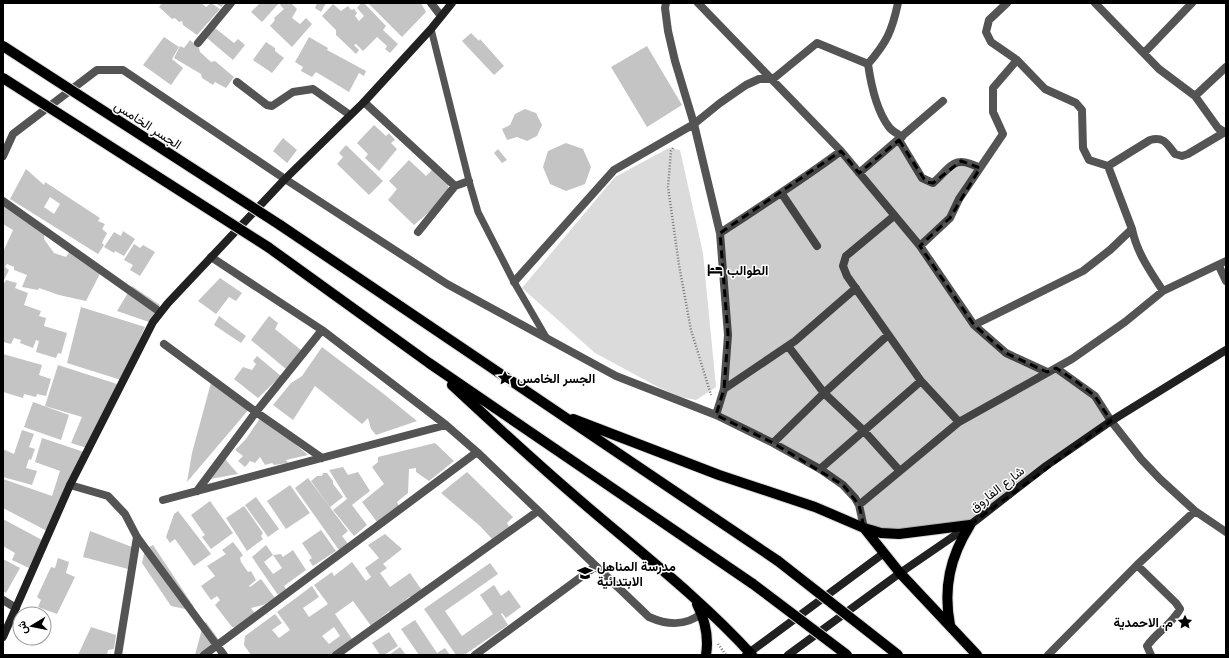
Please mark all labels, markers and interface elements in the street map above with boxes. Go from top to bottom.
street label: الجسر الخامس [111,98,184,153]
hotel icon: الطوالب [706,261,724,279]
place label: الطوالب [727,263,768,279]
place icon: الجسر الخامس [496,369,514,387]
place label: الجسر الخامس [517,371,595,387]
street label: شارع الفاروق [967,463,1029,517]
place label: مدرسة المناهل الابتدائية [597,559,676,589]
school or university icon: مدرسة المناهل الابتدائية [576,564,594,582]
north arrow [12,606,52,646]
place icon: م. الاحمدية [1176,613,1194,631]
place label: م. الاحمدية [1113,615,1173,631]
text: ش [15,620,30,635]

